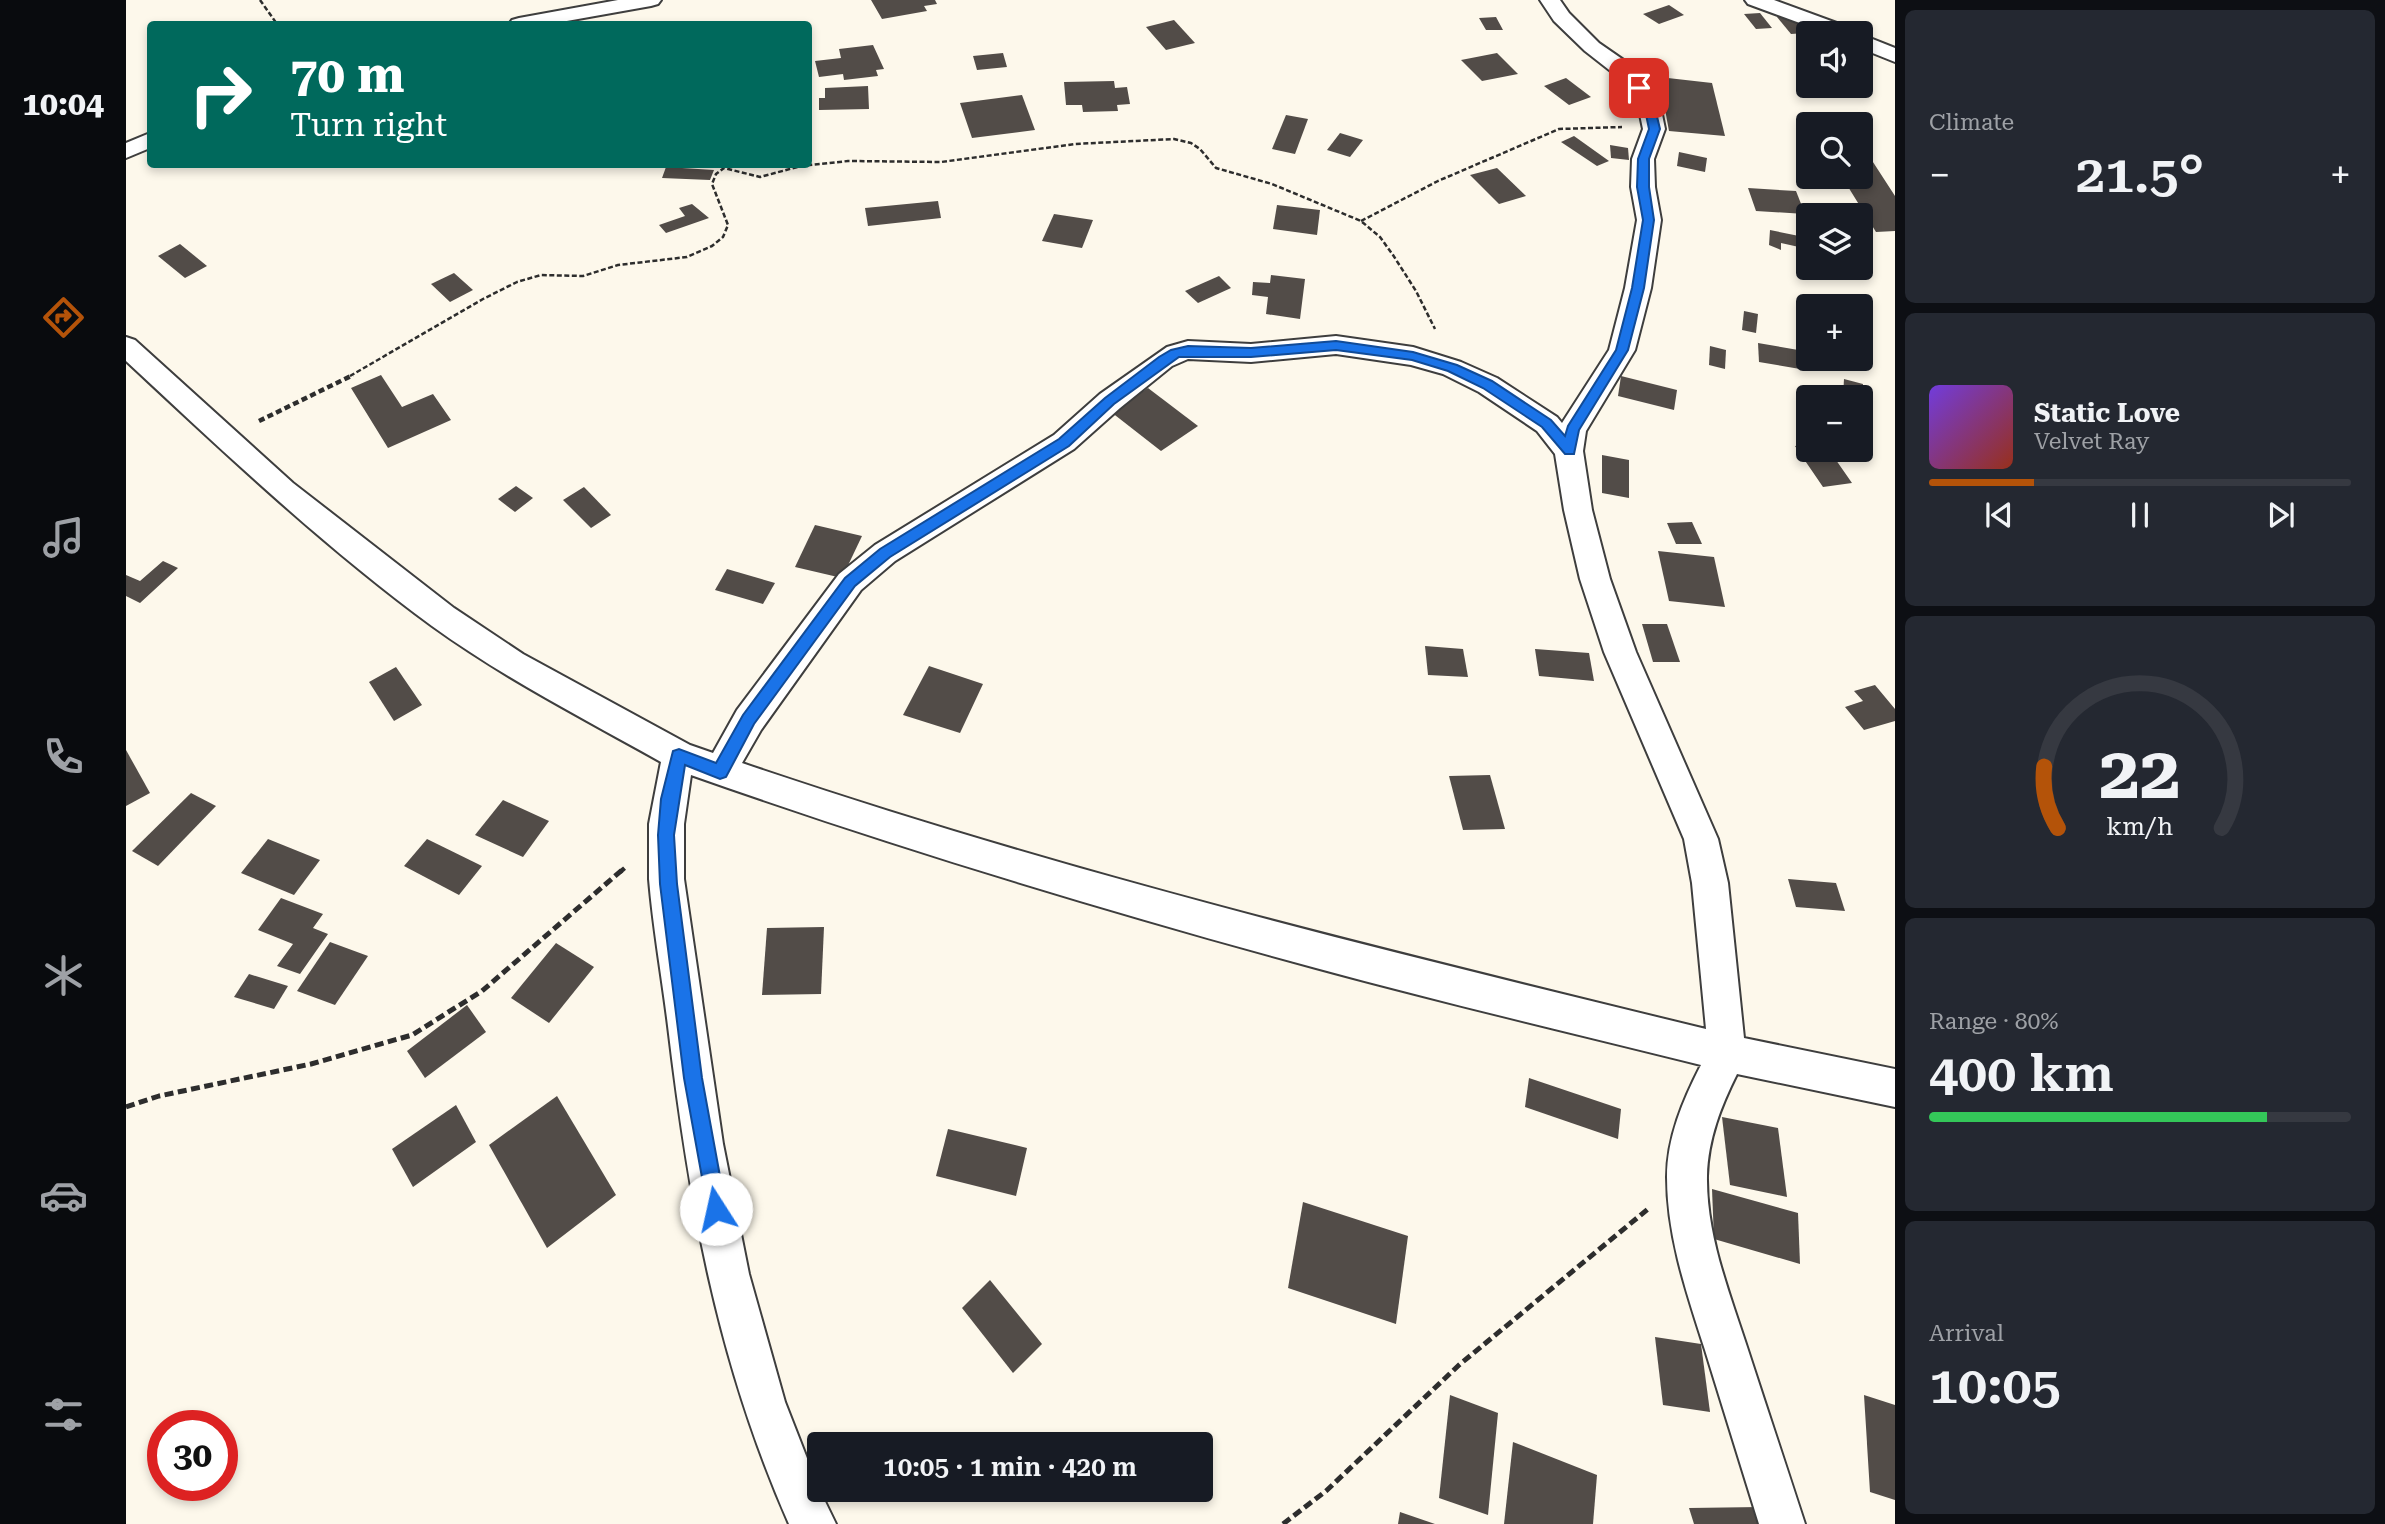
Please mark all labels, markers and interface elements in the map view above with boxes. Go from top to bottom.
map controls [1796,21,1873,462]
button: sound [1796,21,1873,98]
text: 70 m [290,47,405,104]
icon: right [175,49,266,140]
pin [1609,58,1669,118]
icon: arrive [1620,69,1658,107]
text: 10:04 [22,85,104,123]
text: Turn right [290,106,447,144]
text: Climate [1929,109,2014,136]
button: search [1796,112,1873,189]
text: 21.5° [2076,144,2204,205]
text: − [1929,153,1950,197]
text: + [2330,153,2351,197]
button: layers [1796,203,1873,280]
icon: directions [39,293,88,342]
button: + [1796,294,1873,371]
button: − [1796,385,1873,462]
text: Static Love [2034,398,2180,428]
text: Velvet Ray [2034,428,2149,455]
icon: previous [1980,496,2018,534]
icon: pause [2121,496,2159,534]
icon: next [2262,496,2300,534]
icon: music [39,513,88,562]
text: 22 [2099,731,2181,816]
icon: phone [39,732,88,781]
text: km/h [2107,812,2173,841]
icon: climate [39,951,88,1000]
text: Range · 80% [1929,1008,2058,1035]
text: 400 km [1929,1043,2114,1104]
icon: car [39,1171,88,1220]
position arrow [679,1172,753,1246]
text: Arrival [1929,1320,2004,1347]
text: 10:05 [1929,1355,2061,1416]
icon: filters [39,1390,88,1439]
speed limit sign: 30 [147,1410,238,1501]
text: 10:05 · 1 min · 420 m [883,1452,1137,1482]

